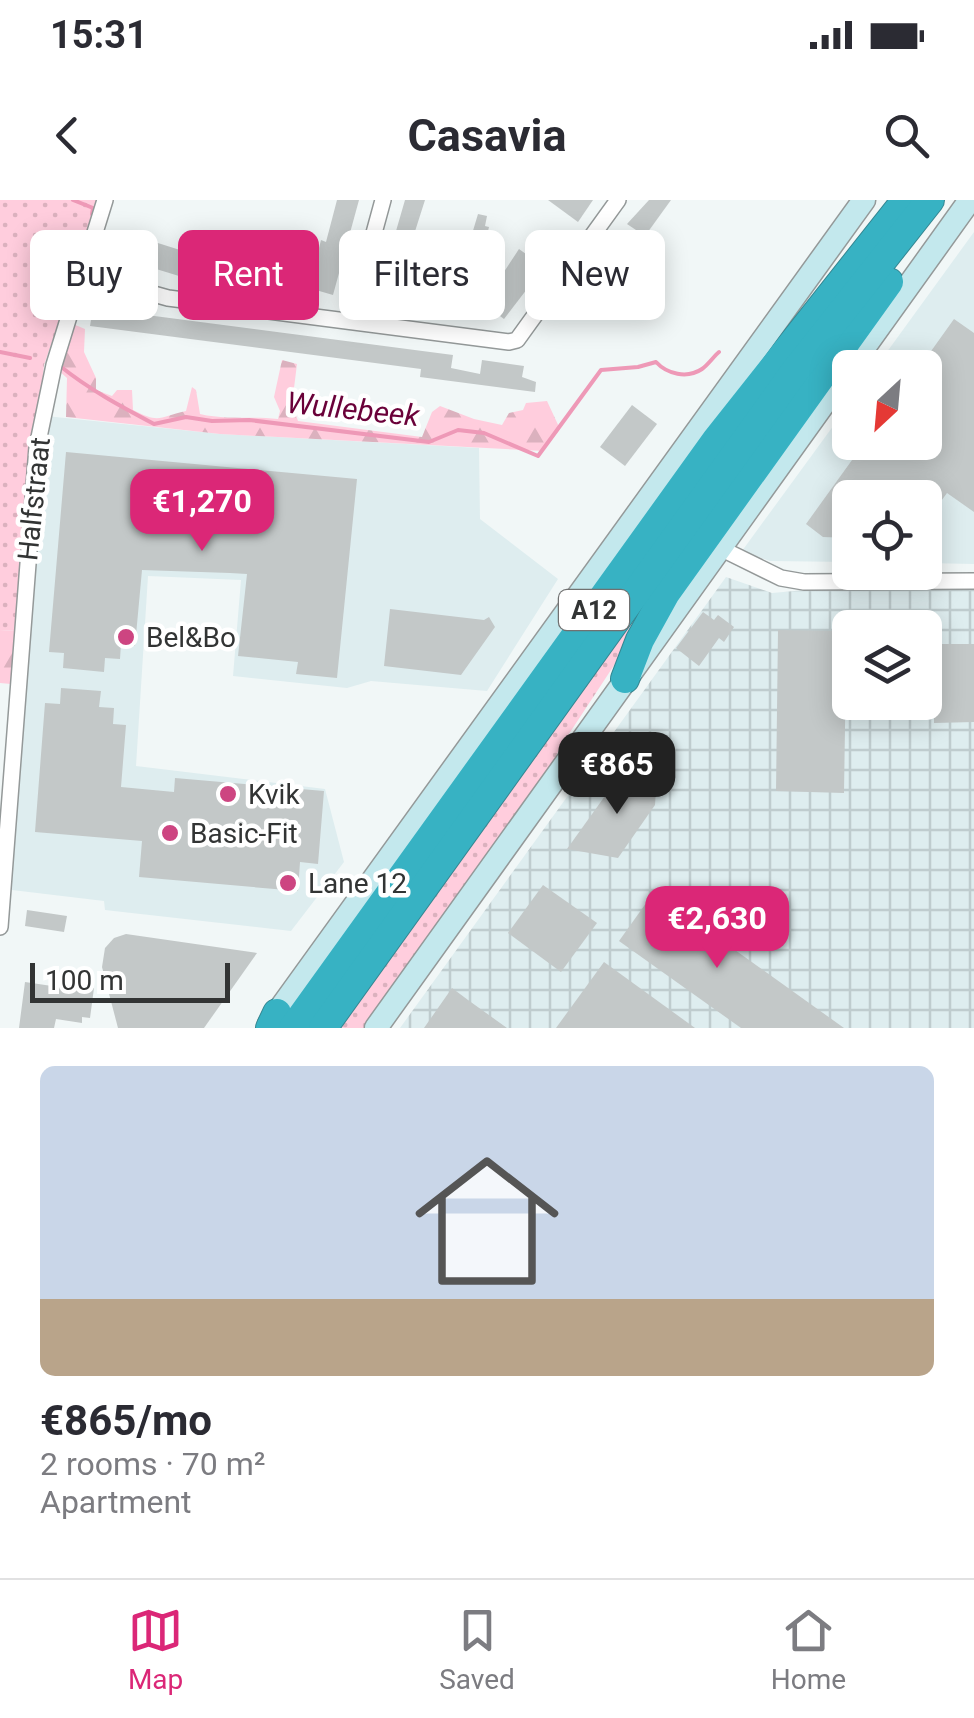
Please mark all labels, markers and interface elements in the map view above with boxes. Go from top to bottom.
text: 15:31 [50,13,148,57]
icon: back [40,108,95,163]
icon: search [879,108,934,163]
text: Casavia [407,109,567,162]
chip: Buy [30,230,158,320]
chip: Rent [178,230,319,320]
chip: Filters [339,230,505,320]
chip: New [525,230,665,320]
north arrow [832,350,942,460]
map controls [832,350,942,720]
water label: Wullebeek [285,385,422,433]
street label: Halfstraat [11,436,57,562]
pin: €1,270 [121,469,283,554]
button: locate [832,480,942,590]
text: €1,270 [152,482,252,520]
road number: A12 [559,590,629,630]
button: layers [832,610,942,720]
place label: Bel&Bo [146,621,236,654]
marker: Bel&Bo [115,626,137,648]
pin: €865 [558,732,676,817]
text: €865 [580,745,654,783]
place label: Kvik [248,778,300,811]
marker: Kvik [217,783,239,805]
place label: Basic-Fit [190,817,298,850]
marker: Basic-Fit [159,822,181,844]
place label: Lane 12 [308,867,407,900]
marker: Lane 12 [277,872,299,894]
pin: €2,630 [636,886,798,971]
text: €2,630 [667,899,767,937]
scale bar [30,958,230,1003]
text: 100 m [45,964,124,997]
icon: home [397,1131,577,1311]
text: €865/mo [40,1396,212,1445]
text: 2 rooms · 70 m² [40,1445,265,1483]
text: Apartment [40,1483,192,1521]
tab: Map [128,1603,183,1696]
tab: Saved [439,1603,515,1696]
tab: Home [771,1603,846,1696]

